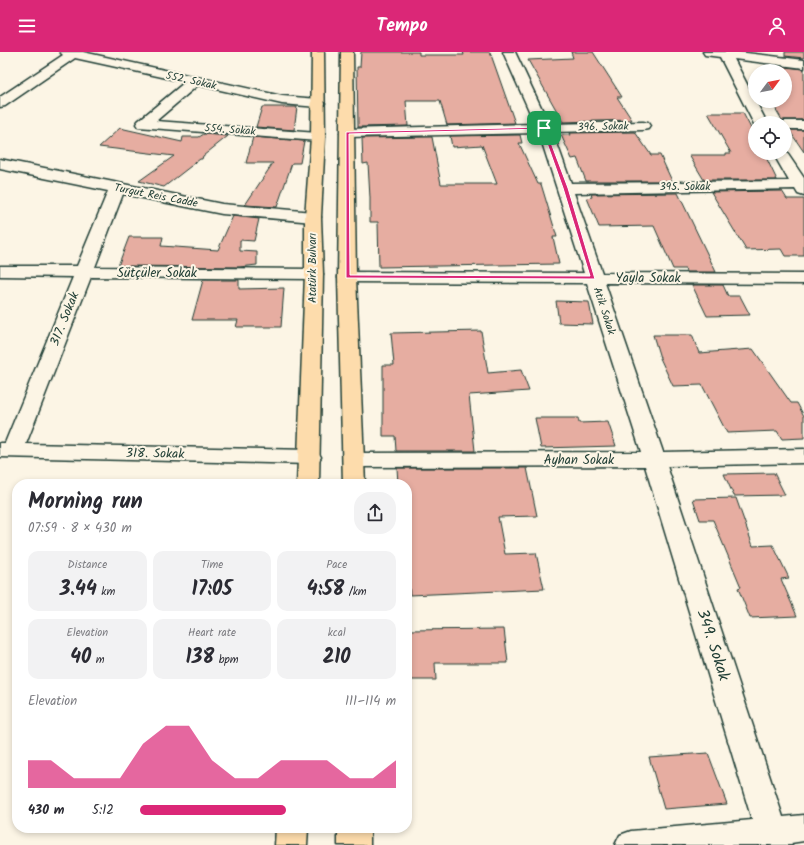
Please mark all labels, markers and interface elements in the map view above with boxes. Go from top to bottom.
text: Tempo [376,12,428,41]
icon: menu [16,15,38,37]
icon: person [766,15,788,37]
north arrow [748,64,792,108]
map controls [748,64,792,160]
street label: 552. Sokak [164,67,219,95]
pin [527,111,561,145]
button: locate [748,116,792,160]
icon: arrive [533,117,555,139]
street label: 396. Sokak [577,118,630,136]
street label: 554. Sokak [204,119,257,141]
street label: 395. Sokak [660,178,711,196]
street label: Turgut Reis Cadde [113,179,199,213]
street label: Atatürk Bulvarı [304,233,322,303]
street label: Sütçüler Sokak [117,263,198,284]
street label: Yayla Sokak [615,268,682,289]
street label: Atik Sokak [588,285,620,338]
street label: 317. Sokak [45,288,86,349]
street label: 318. Sokak [125,443,185,465]
street label: Ayhan Sokak [544,450,615,471]
text: Morning run [28,485,143,520]
button: share [354,492,396,534]
text: 07:59 · 8 × 430 m [28,518,132,539]
text: Distance [68,556,107,574]
text: Time [201,556,223,574]
text: Pace [326,556,347,574]
text: 3.44 [59,574,97,606]
text: 17:05 [192,574,232,606]
text: 4:58 [307,574,344,606]
text: km [97,583,115,601]
text: /km [344,583,367,601]
street label: 349. Sokak [690,606,737,685]
text: Elevation [67,624,108,642]
text: Heart rate [188,624,236,642]
text: kcal [328,624,346,642]
text: 40 [70,642,91,674]
text: 138 [186,642,214,674]
text: 210 [323,642,351,674]
text: m [91,651,105,669]
text: bpm [214,651,238,669]
text: Elevation [28,691,77,712]
text: 111–114 m [345,691,396,712]
text: 430 m [28,800,65,821]
text: 5:12 [92,800,114,821]

